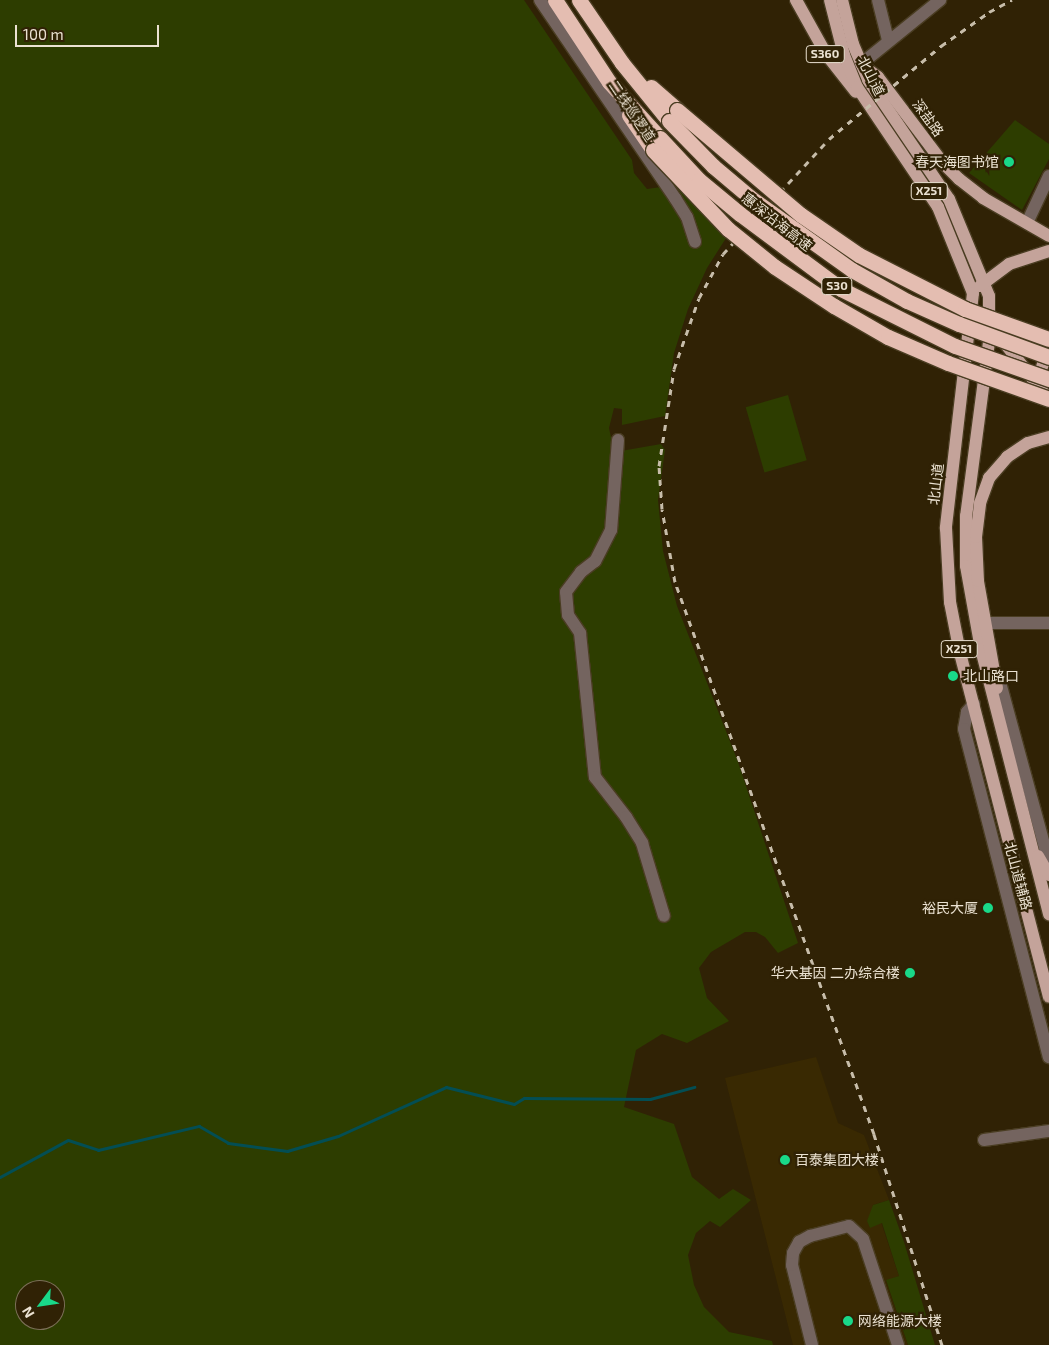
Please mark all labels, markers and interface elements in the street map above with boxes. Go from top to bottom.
scale bar [18,15,161,47]
text: 100 m [23,25,64,43]
road number: S360 [805,44,845,64]
street label: 北山道 [854,53,888,99]
street label: 二线巡逻道 [605,77,659,145]
street label: 深盐路 [909,96,947,140]
place label: 春天海图书馆 [915,154,999,170]
marker: 春天海图书馆 [1003,156,1015,168]
road number: X251 [910,182,948,200]
street label: 惠深沿海高速 [739,190,815,254]
road number: S30 [821,276,853,296]
street label: 北山道 [925,462,947,506]
road number: X251 [940,640,978,659]
place label: 北山路口 [963,668,1019,684]
marker: 北山路口 [947,670,959,682]
street label: 北山道辅路 [1001,840,1035,912]
place label: 裕民大厦 [922,900,978,916]
marker: 裕民大厦 [982,902,994,914]
place label: 华大基因 二办综合楼 [771,965,900,981]
marker: 华大基因 二办综合楼 [904,967,916,979]
place label: 百泰集团大楼 [795,1152,879,1168]
marker: 百泰集团大楼 [779,1154,791,1166]
north arrow [15,1280,65,1330]
text: N [18,1304,37,1321]
place label: 网络能源大楼 [858,1313,942,1329]
marker: 网络能源大楼 [842,1315,854,1327]

